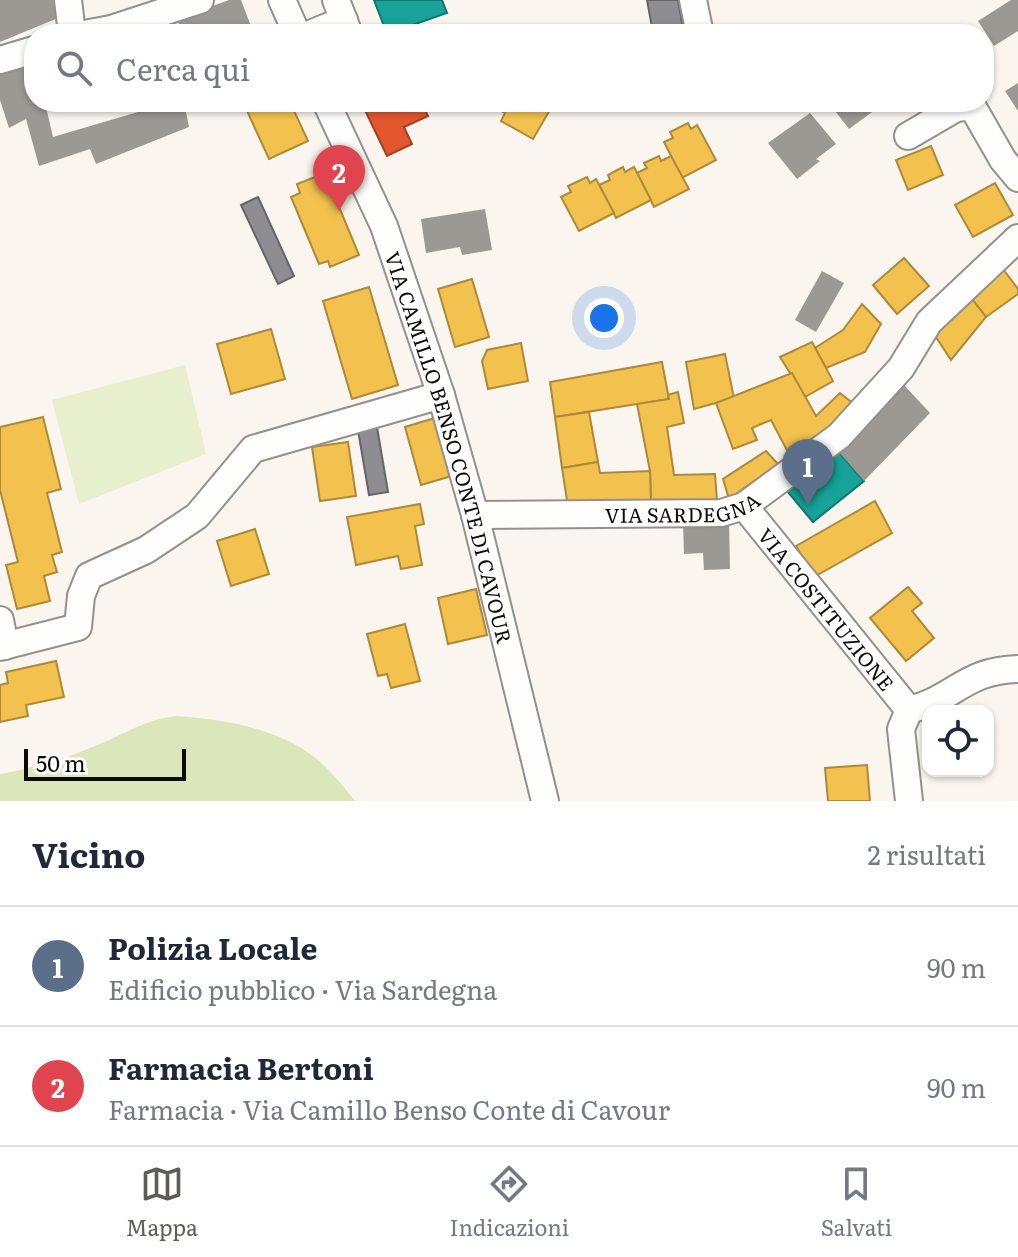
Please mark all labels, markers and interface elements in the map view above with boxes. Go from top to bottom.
search box [24,24,994,112]
icon: search [52,46,96,90]
text: Cerca qui [116,46,250,90]
pin: 2 [313,145,365,211]
street label: VIA CAMILLO BENSO CONTE DI CAVOUR [379,247,521,646]
your location [584,298,624,338]
pin: 1 [782,439,834,505]
street label: VIA SARDEGNA [605,484,766,529]
street label: VIA COSTITUZIONE [752,521,902,697]
map controls [922,705,994,777]
button: locate [922,705,994,777]
scale bar [24,745,186,781]
text: 50 m [36,746,86,779]
text: Vicino [32,828,145,878]
text: 2 risultati [867,834,986,873]
text: Polizia Locale [108,925,317,969]
text: 1 [53,947,63,986]
text: 90 m [927,947,986,986]
text: Edificio pubblico · Via Sardegna [108,969,497,1008]
text: Farmacia Bertoni [108,1045,374,1089]
text: 2 [51,1067,65,1106]
text: 90 m [927,1067,986,1106]
text: Farmacia · Via Camillo Benso Conte di Cavour [108,1089,670,1128]
tab: Mappa [126,1162,198,1243]
tab: Indicazioni [449,1162,569,1243]
tab: Salvati [821,1162,892,1243]

